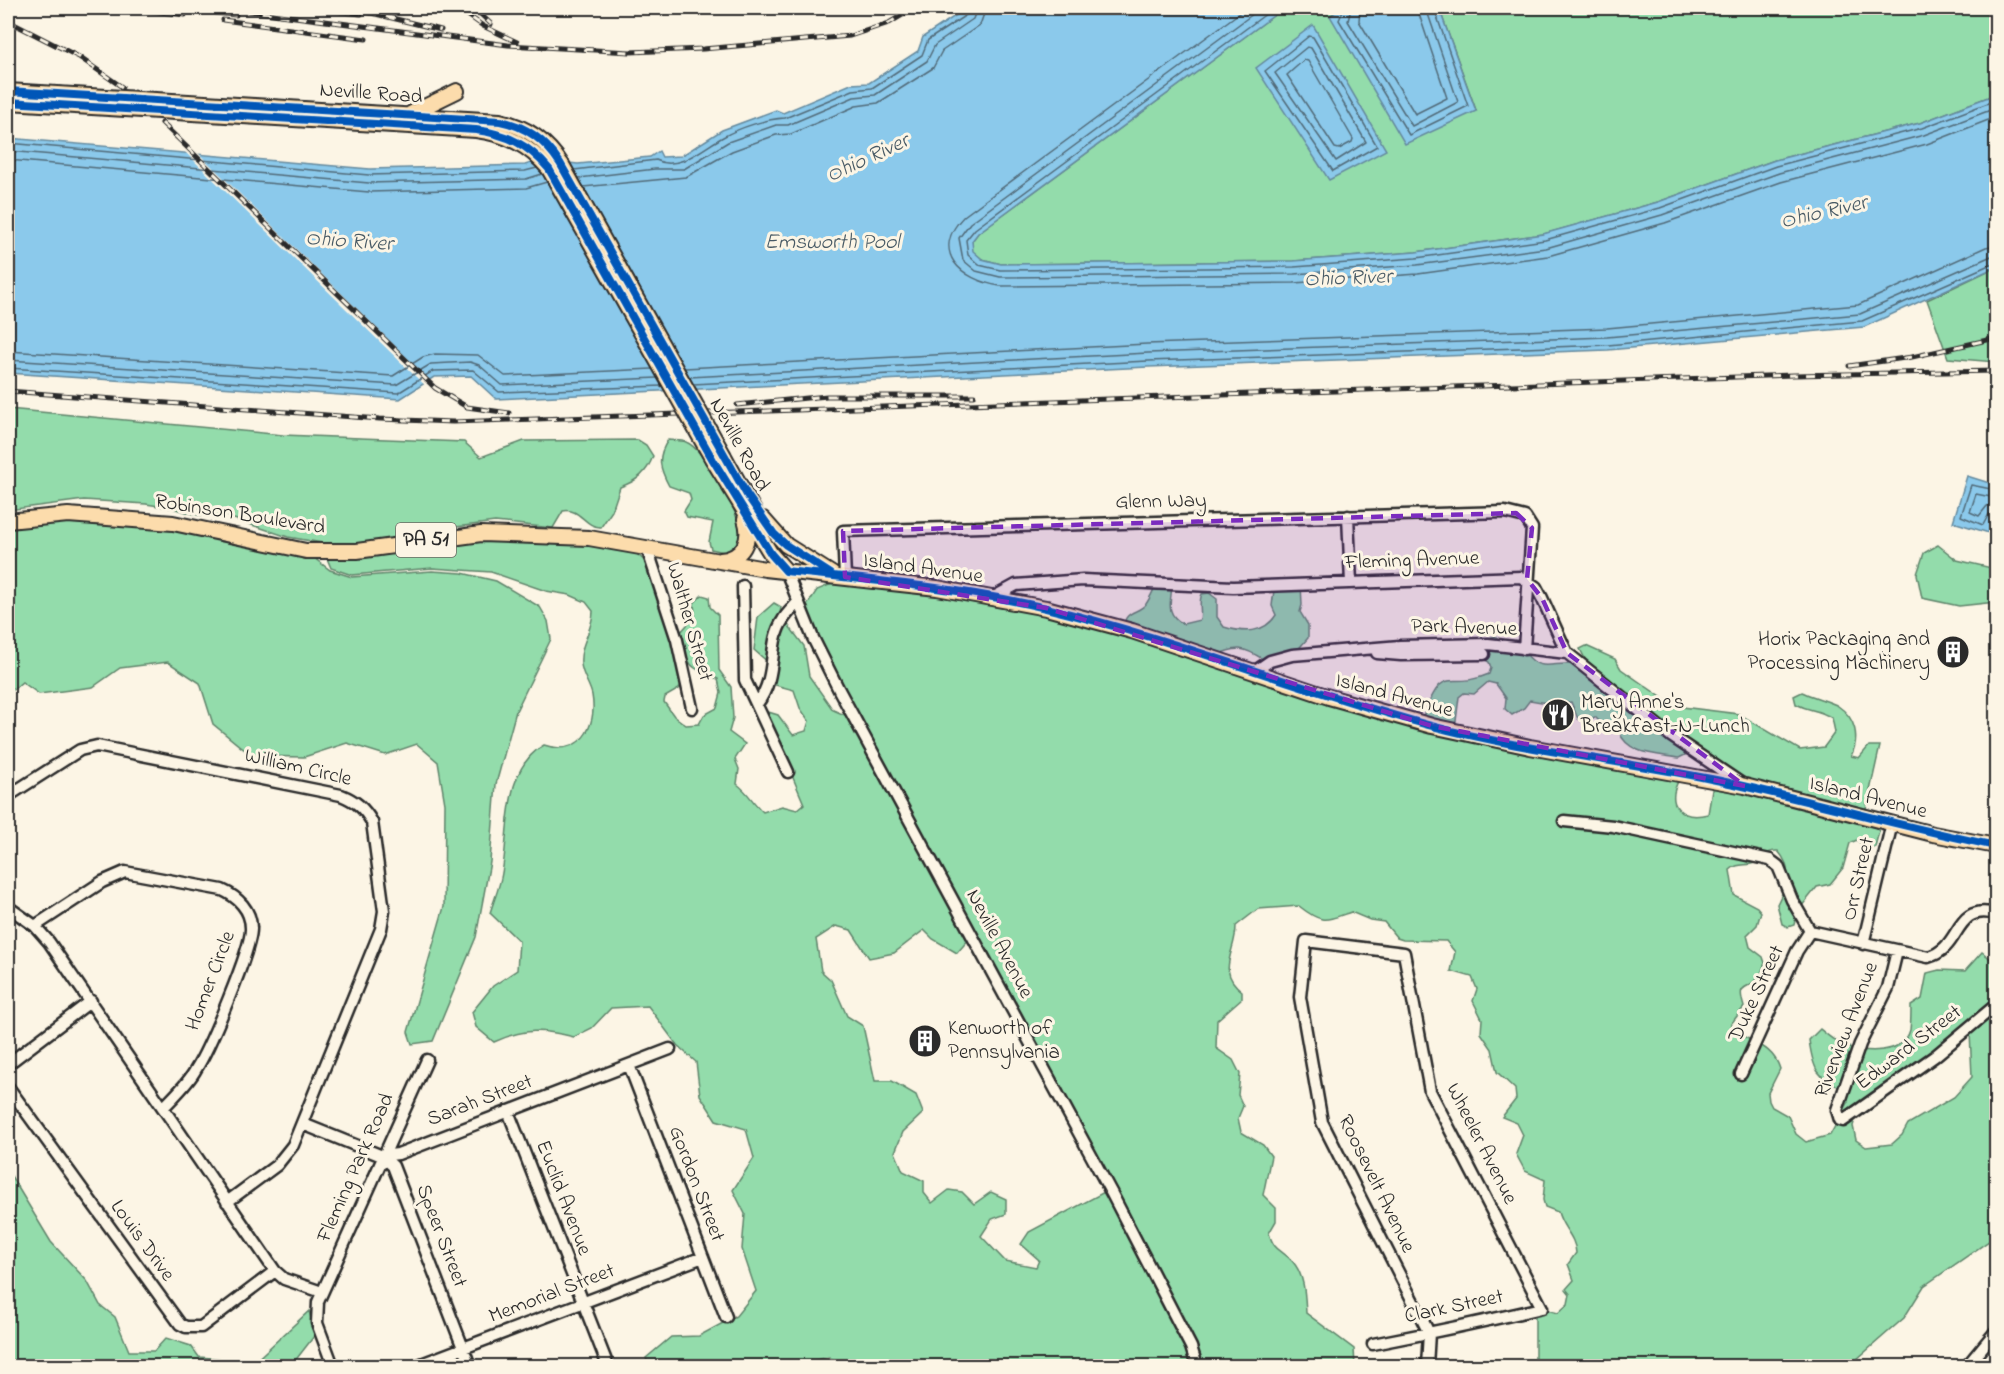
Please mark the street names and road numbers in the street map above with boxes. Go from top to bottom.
street label: Neville Road [319,75,424,113]
street label: Neville Road [701,393,777,497]
street label: Glenn Way [1115,486,1207,520]
street label: Robinson Boulevard [153,487,327,543]
road number: PA 51 [396,523,456,557]
street label: Fleming Avenue [1343,544,1480,580]
street label: Island Avenue [861,546,985,592]
street label: Walther Street [658,559,720,685]
street label: Park Avenue [1411,611,1518,645]
street label: Island Avenue [1332,666,1457,726]
street label: William Circle [242,741,355,795]
street label: Island Avenue [1806,769,1931,827]
street label: Orr Street [1835,834,1883,924]
street label: Neville Avenue [958,884,1041,1005]
street label: Homer Circle [178,926,244,1035]
street label: Duke Street [1721,940,1793,1048]
street label: Riverview Avenue [1807,957,1887,1102]
street label: Edward Street [1850,998,1968,1098]
street label: Sarah Street [423,1067,537,1135]
street label: Wheeler Avenue [1438,1078,1525,1210]
street label: Fleming Park Road [309,1088,404,1249]
street label: Roosevelt Avenue [1330,1110,1423,1259]
street label: Gordon Street [660,1122,732,1246]
street label: Euclid Avenue [527,1136,599,1260]
street label: Speer Street [408,1180,474,1292]
street label: Louis Drive [102,1194,182,1288]
street label: Memorial Street [485,1256,619,1332]
street label: Clark Street [1402,1282,1506,1332]

